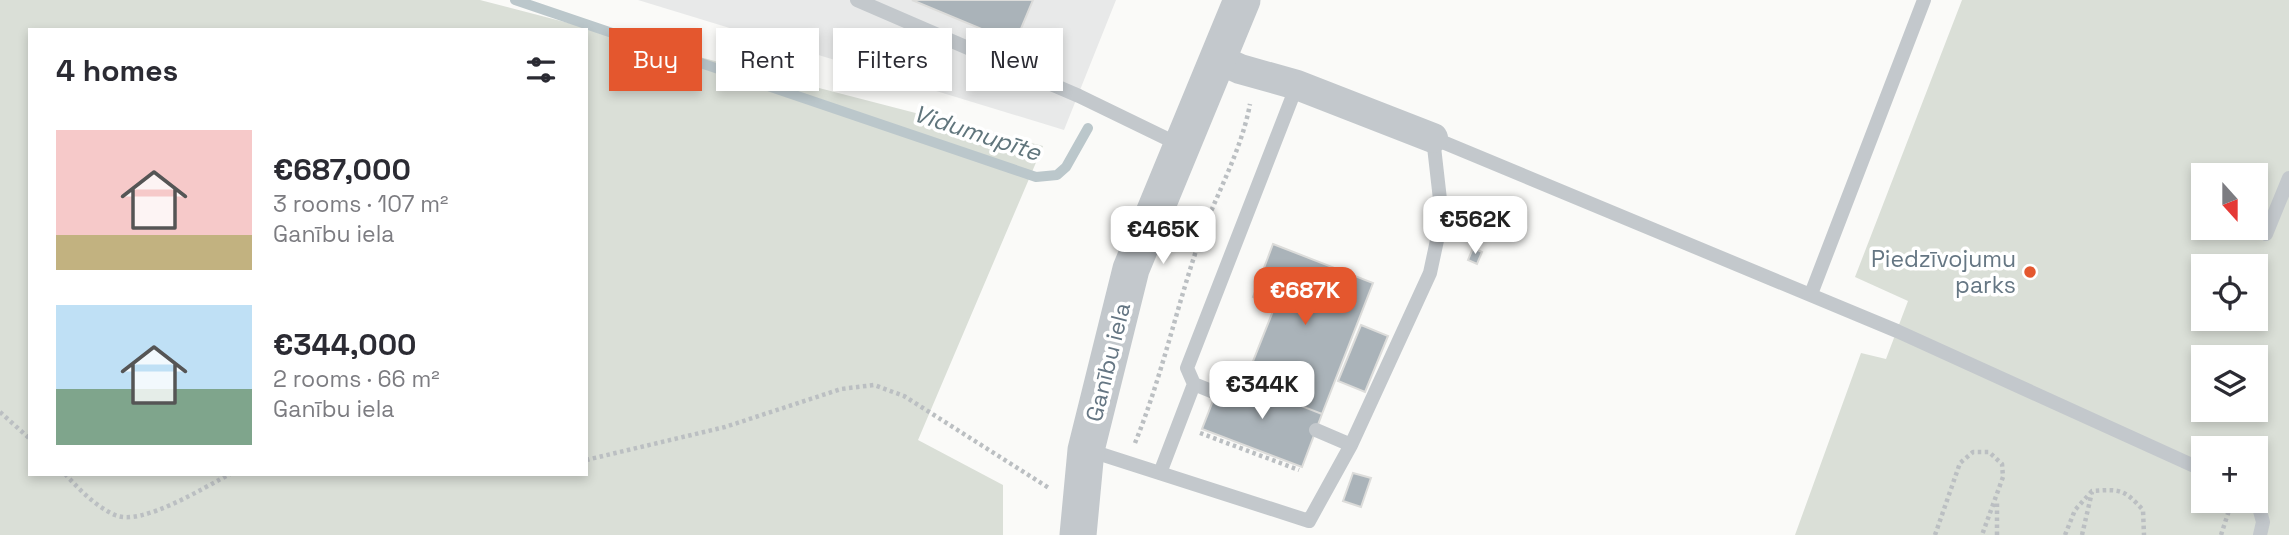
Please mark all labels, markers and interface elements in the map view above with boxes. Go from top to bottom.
chip: Buy [609,28,702,91]
chip: Rent [716,28,819,91]
chip: Filters [833,28,952,91]
chip: New [966,28,1063,91]
text: 4 homes [56,51,178,90]
icon: filters [522,51,560,89]
water label: Vidumupīte [910,97,1046,168]
text: €687,000 [273,150,411,189]
icon: home [112,158,196,242]
north arrow [2191,163,2268,240]
map controls [2191,163,2268,513]
text: 3 rooms · 107 m² [273,189,449,219]
pin: €562K [1426,196,1524,256]
text: €562K [1439,204,1511,234]
pin: €465K [1114,206,1212,266]
text: €465K [1127,214,1199,244]
text: Ganību iela [273,219,395,249]
place label: Piedzīvojumu parks [1871,244,2016,300]
button: locate [2191,254,2268,331]
marker: Piedzīvojumu parks [2022,264,2038,280]
pin: €687K [1256,268,1354,327]
text: €687K [1270,275,1340,305]
street label: Ganību iela [1079,299,1137,425]
text: €344,000 [273,325,417,364]
icon: home [112,333,196,417]
button: layers [2191,345,2268,422]
pin: €344K [1213,362,1311,421]
text: 2 rooms · 66 m² [273,364,440,394]
text: €344K [1225,369,1299,399]
text: Ganību iela [273,394,395,424]
button: + [2191,436,2268,513]

